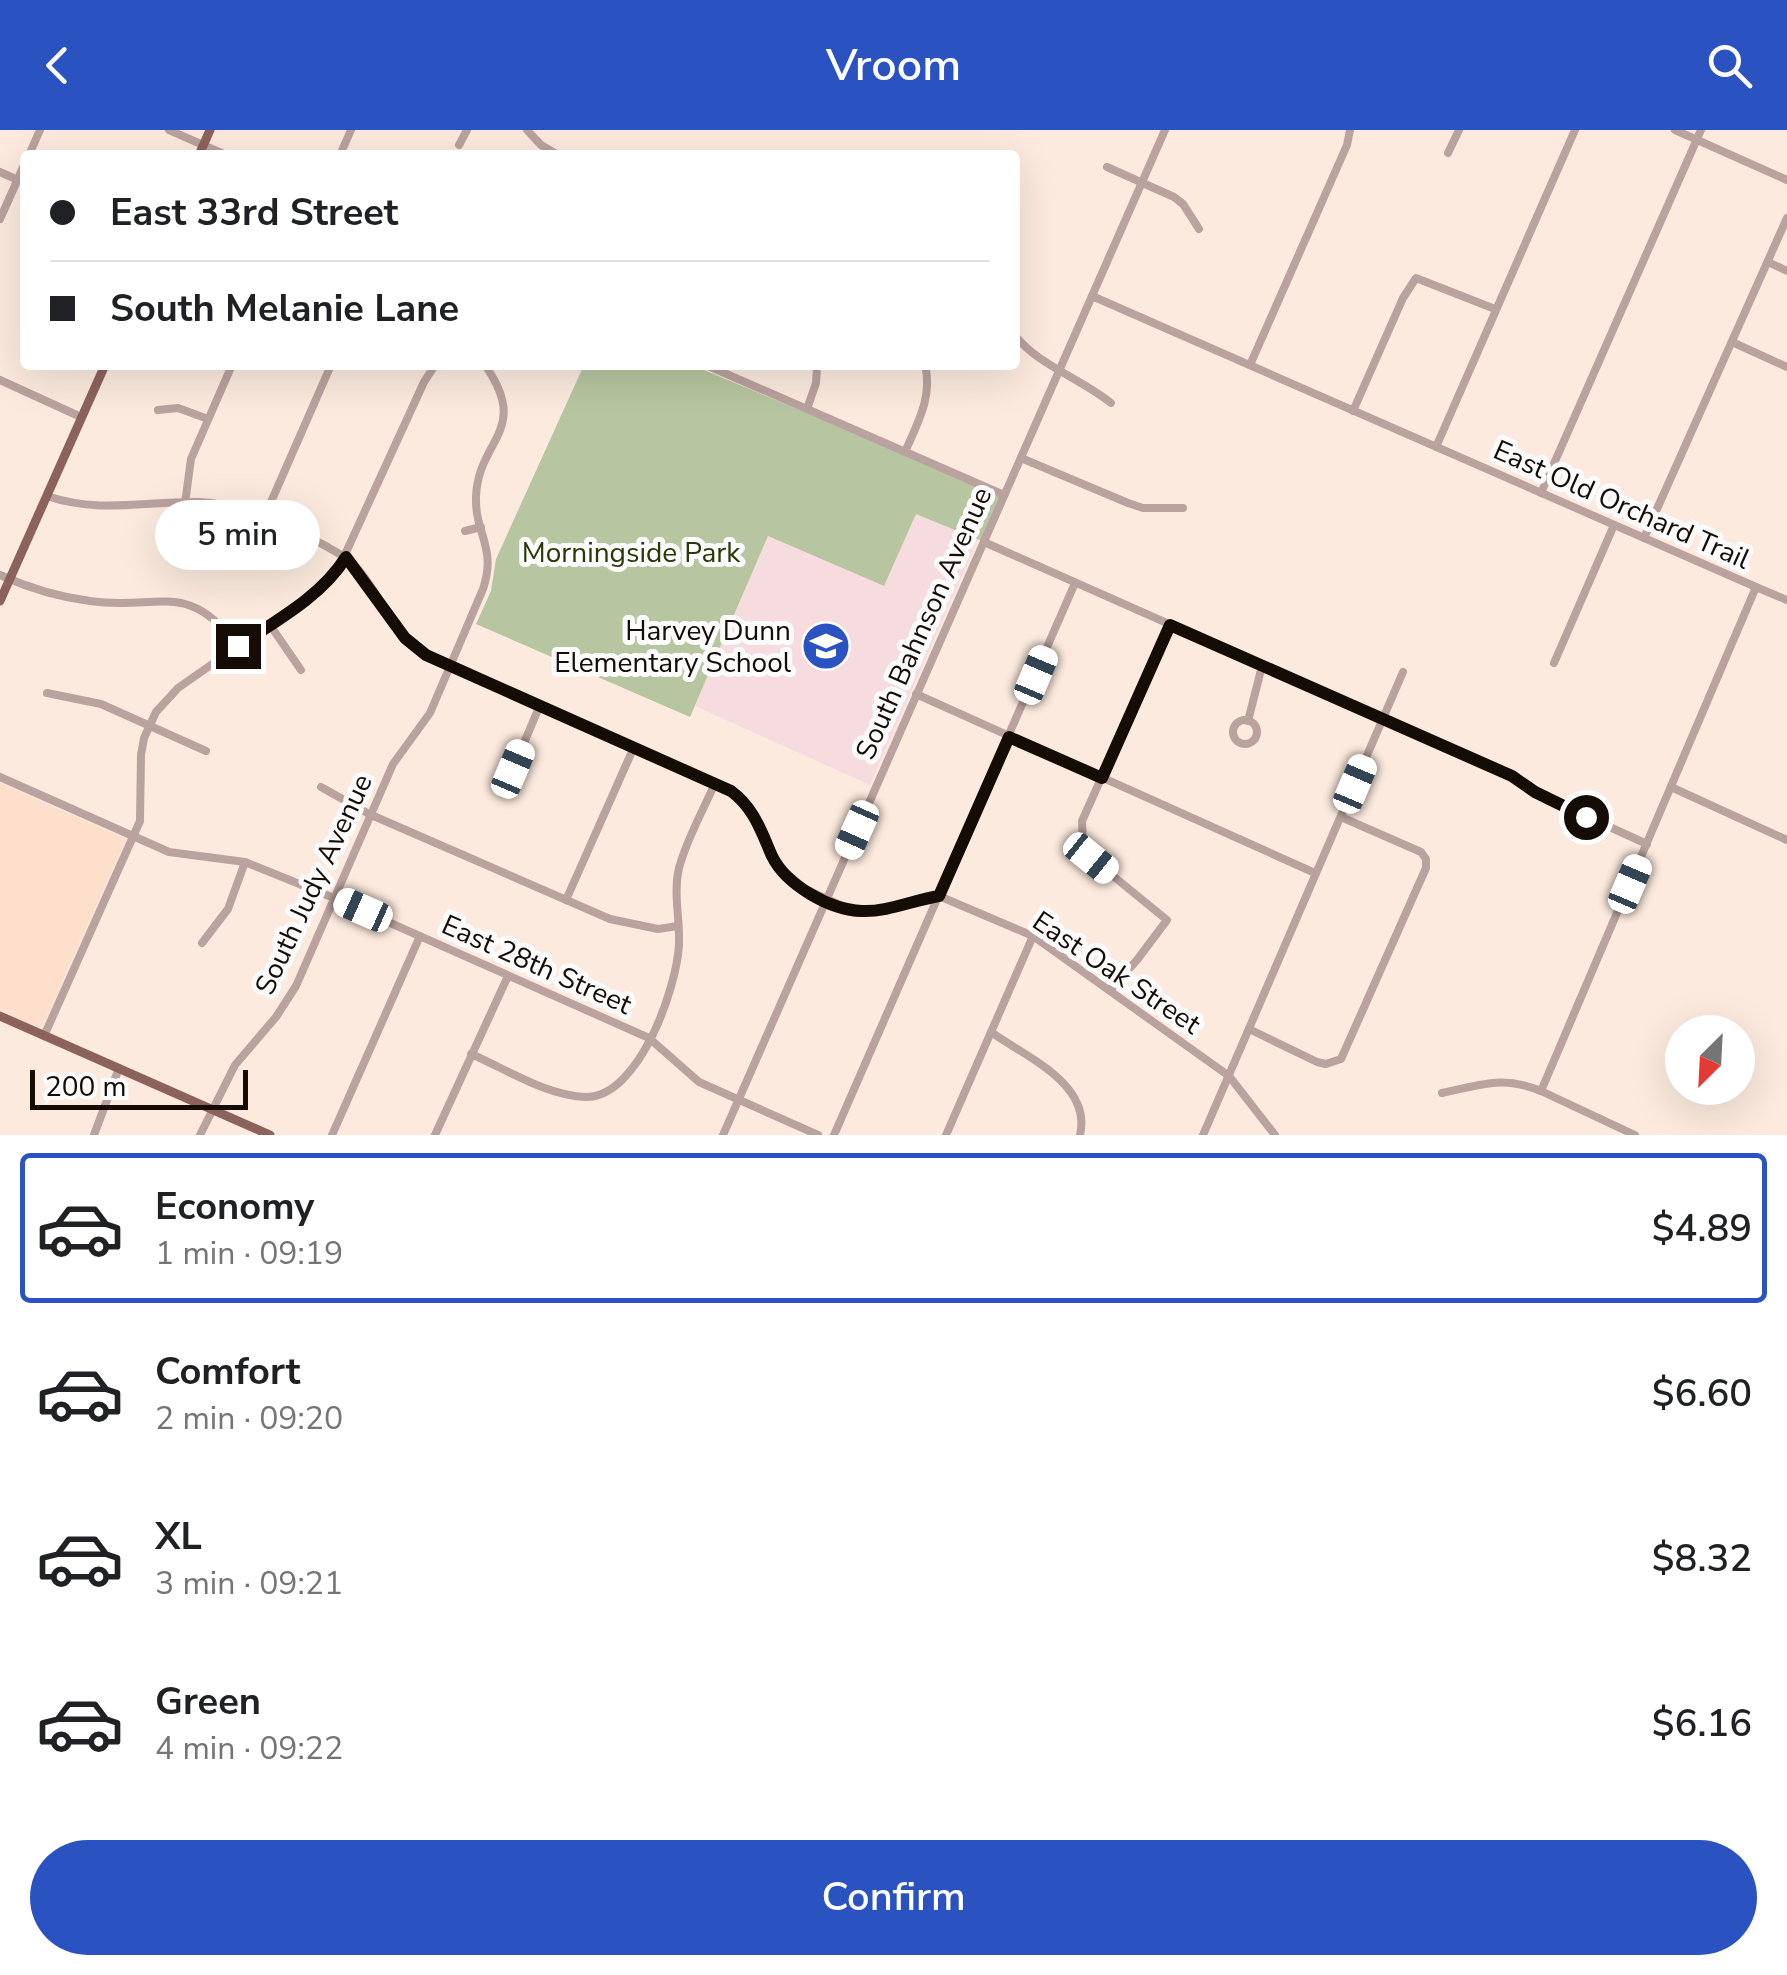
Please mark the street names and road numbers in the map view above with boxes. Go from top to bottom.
street label: East Old Orchard Trail [1487,431,1757,579]
street label: South Bahnson Avenue [847,481,1001,766]
street label: South Judy Avenue [246,768,382,1001]
street label: East Oak Street [1025,903,1208,1043]
street label: East 28th Street [436,906,638,1024]

